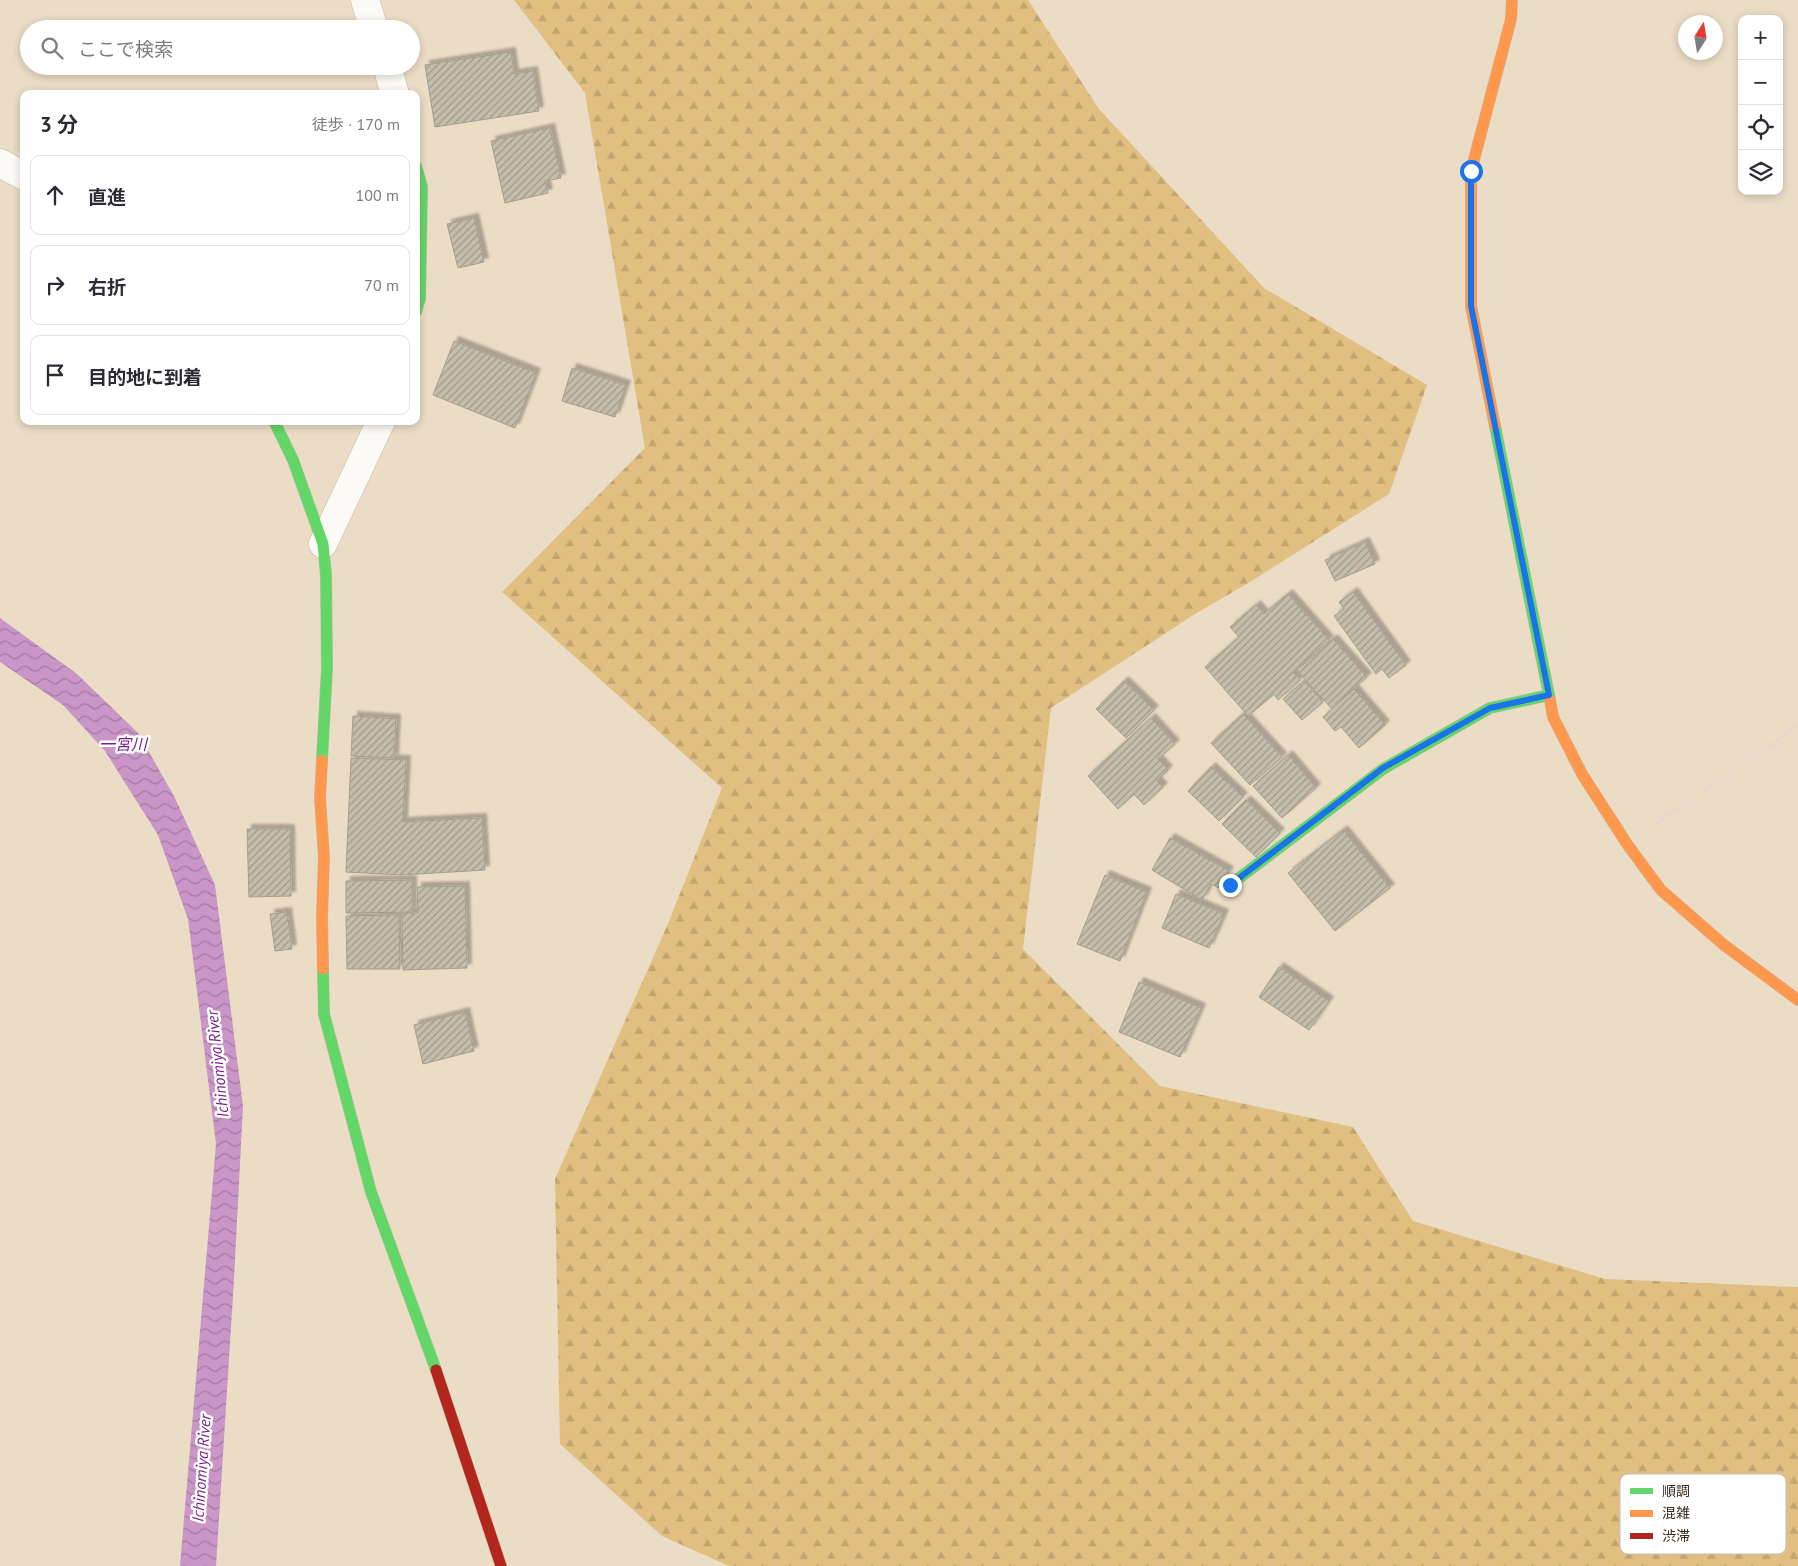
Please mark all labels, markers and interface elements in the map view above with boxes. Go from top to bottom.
north arrow [1678,15,1723,60]
map controls [1738,15,1783,195]
button: + [1738,15,1783,60]
search box [20,20,420,75]
icon: search [38,34,66,62]
text: ここで検索 [78,37,173,61]
button: − [1738,60,1783,105]
button: locate [1738,105,1783,150]
text: 3 分 [40,111,78,138]
text: 徒歩 · 170 m [312,114,400,134]
button: layers [1738,150,1783,195]
route start [1460,160,1483,183]
icon: ahead [41,181,69,209]
text: 直進 [88,185,126,209]
text: 100 m [356,185,399,205]
icon: right [41,271,69,299]
text: 右折 [88,275,126,299]
text: 70 m [364,275,399,295]
icon: arrive [41,361,69,389]
text: 目的地に到着 [88,365,202,389]
water label: 一宮川 [99,734,149,754]
route end [1219,874,1242,897]
water label: Ichinomiya River [201,1008,233,1119]
water label: Ichinomiya River [187,1412,215,1522]
legend [1620,1474,1786,1554]
text: 順調 [1662,1482,1690,1500]
text: 混雑 [1662,1504,1690,1522]
text: 渋滞 [1662,1527,1690,1545]

